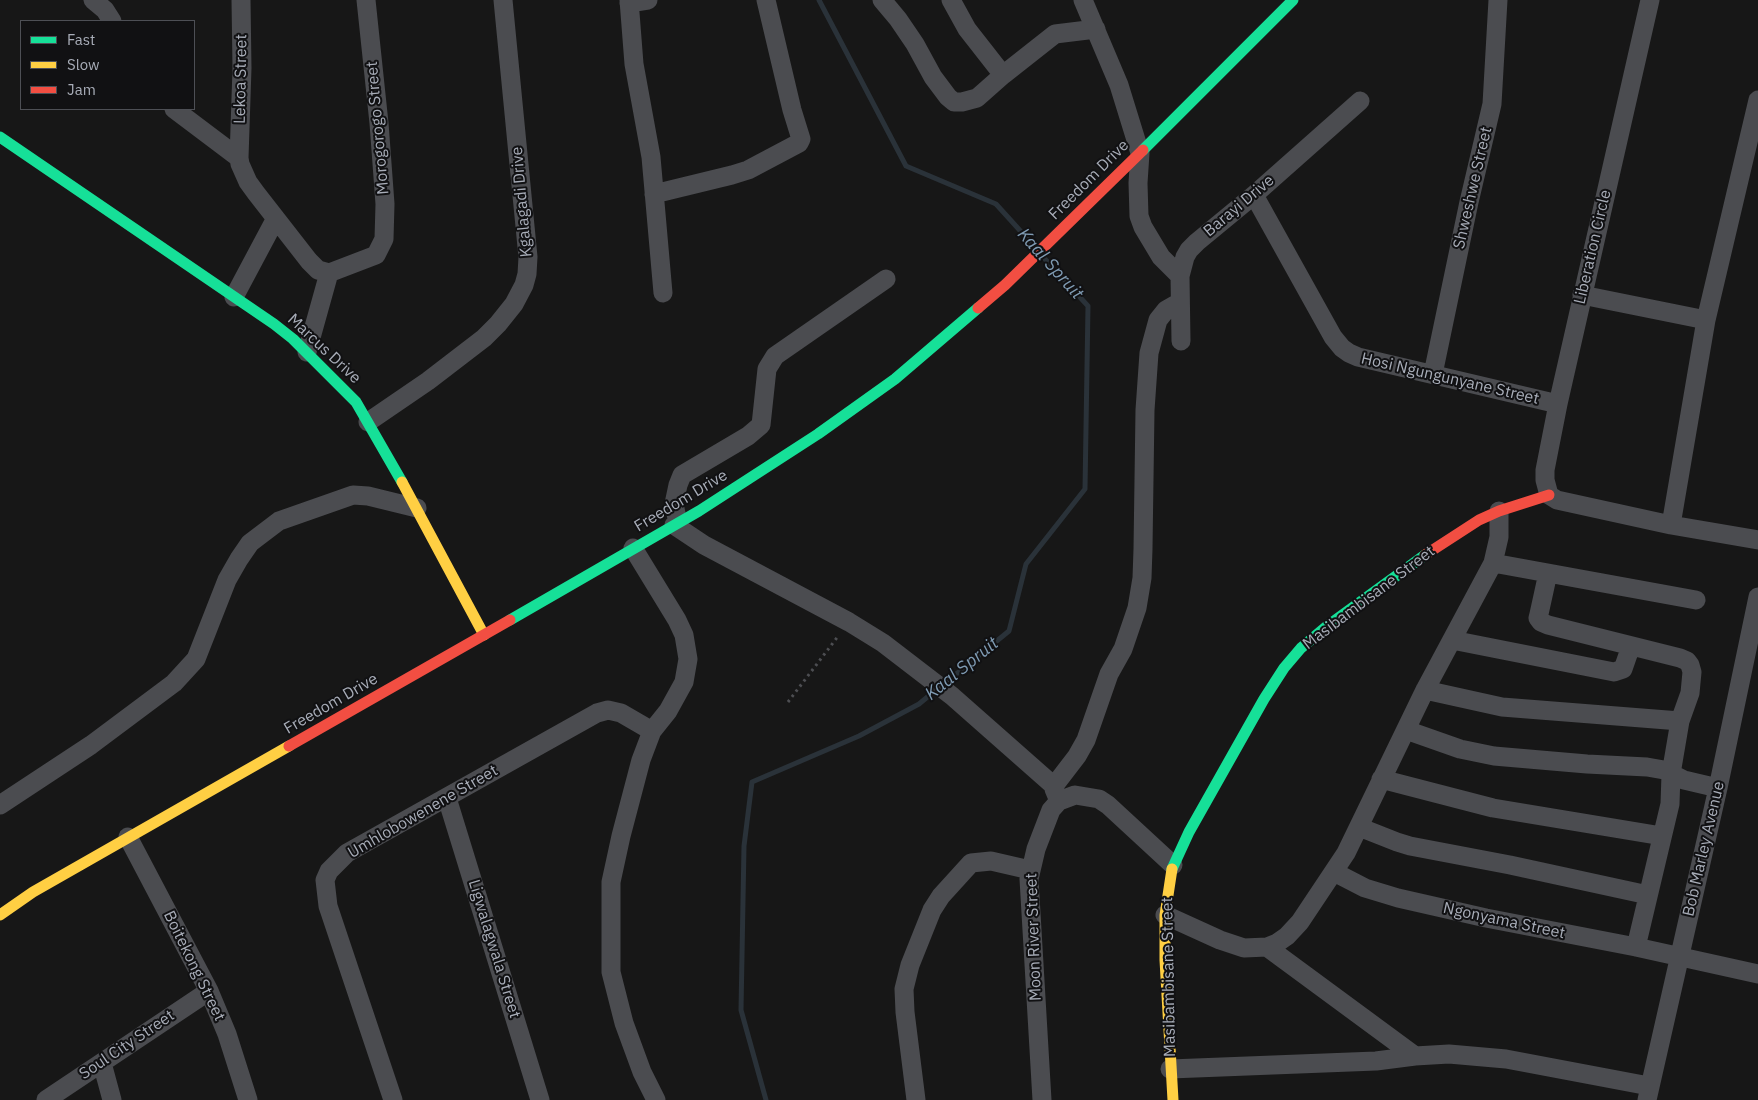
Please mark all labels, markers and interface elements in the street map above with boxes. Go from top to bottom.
legend [20,20,195,110]
text: Fast [67,30,95,49]
street label: Lekoa Street [231,34,251,124]
text: Slow [67,55,100,74]
street label: Morogorogo Street [363,61,393,195]
text: Jam [67,80,96,99]
street label: Shweshwe Street [1450,125,1496,251]
street label: Freedom Drive [1045,136,1133,224]
street label: Kgalagadi Drive [508,146,536,258]
street label: Barayi Drive [1200,171,1278,241]
street label: Liberation Circle [1571,188,1615,306]
water label: Kaal Spruit [1012,224,1088,304]
street label: Marcus Drive [283,310,365,388]
street label: Hosi Ngungunyane Street [1359,349,1541,409]
street label: Freedom Drive [631,466,731,536]
street label: Masibambisane Street [1299,542,1439,654]
water label: Kaal Spruit [921,633,1003,705]
street label: Freedom Drive [281,669,381,739]
street label: Umhlobowenene Street [345,761,501,863]
street label: Bob Marley Avenue [1679,780,1729,918]
street label: Moon River Street [1022,873,1046,1001]
street label: Ligwalagwala Street [464,877,524,1021]
street label: Masibambisane Street [1158,897,1180,1057]
street label: Ngonyama Street [1441,899,1567,943]
street label: Boitekong Street [159,908,229,1024]
street label: Soul City Street [76,1006,178,1084]

